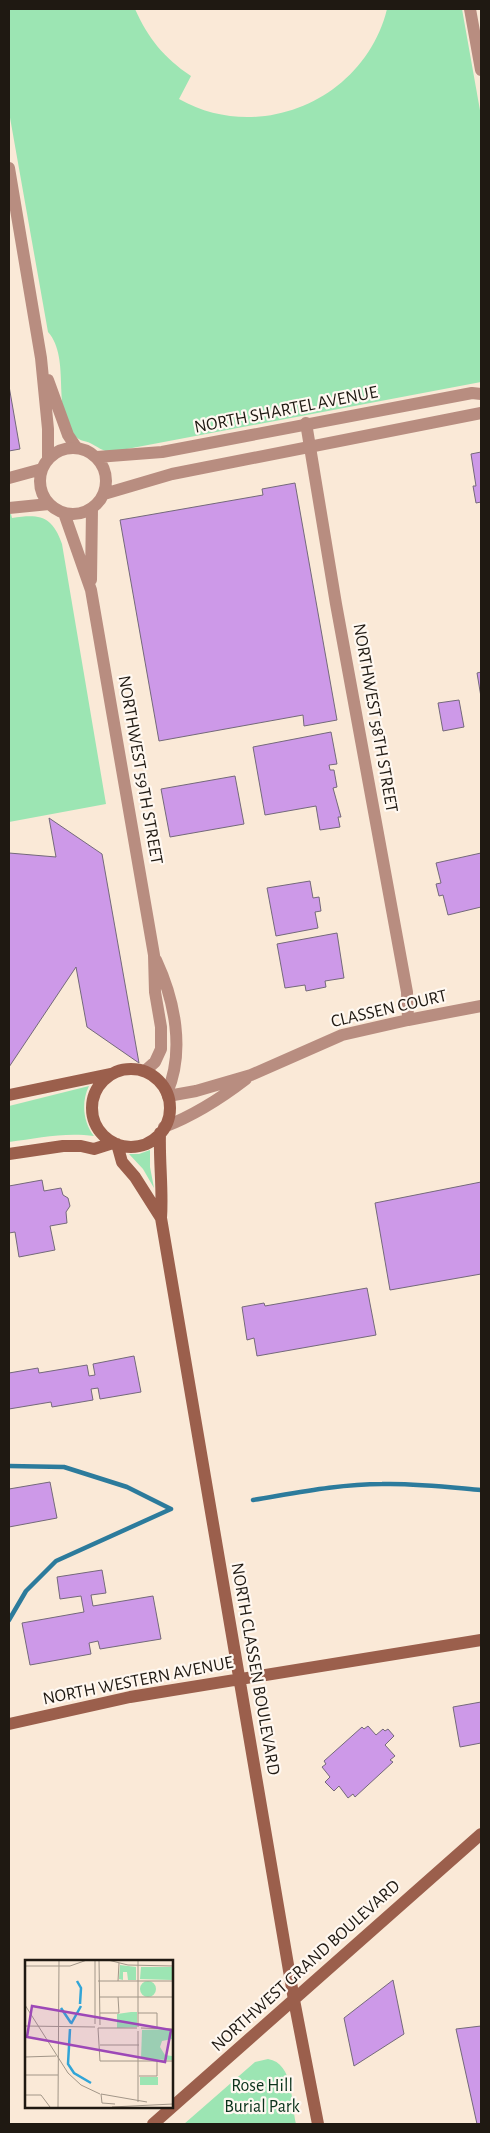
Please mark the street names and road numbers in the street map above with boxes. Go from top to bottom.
street label: NORTH SHARTEL AVENUE [193,383,380,437]
street label: NORTHWEST 58TH STREET [349,622,401,814]
street label: NORTHWEST 59TH STREET [115,674,166,866]
street label: CLASSEN COURT [329,987,449,1031]
street label: NORTH CLASSEN BOULEVARD [227,1561,283,1777]
street label: NORTH WESTERN AVENUE [41,1654,235,1708]
street label: NORTHWEST GRAND BOULEVARD [208,1877,404,2055]

